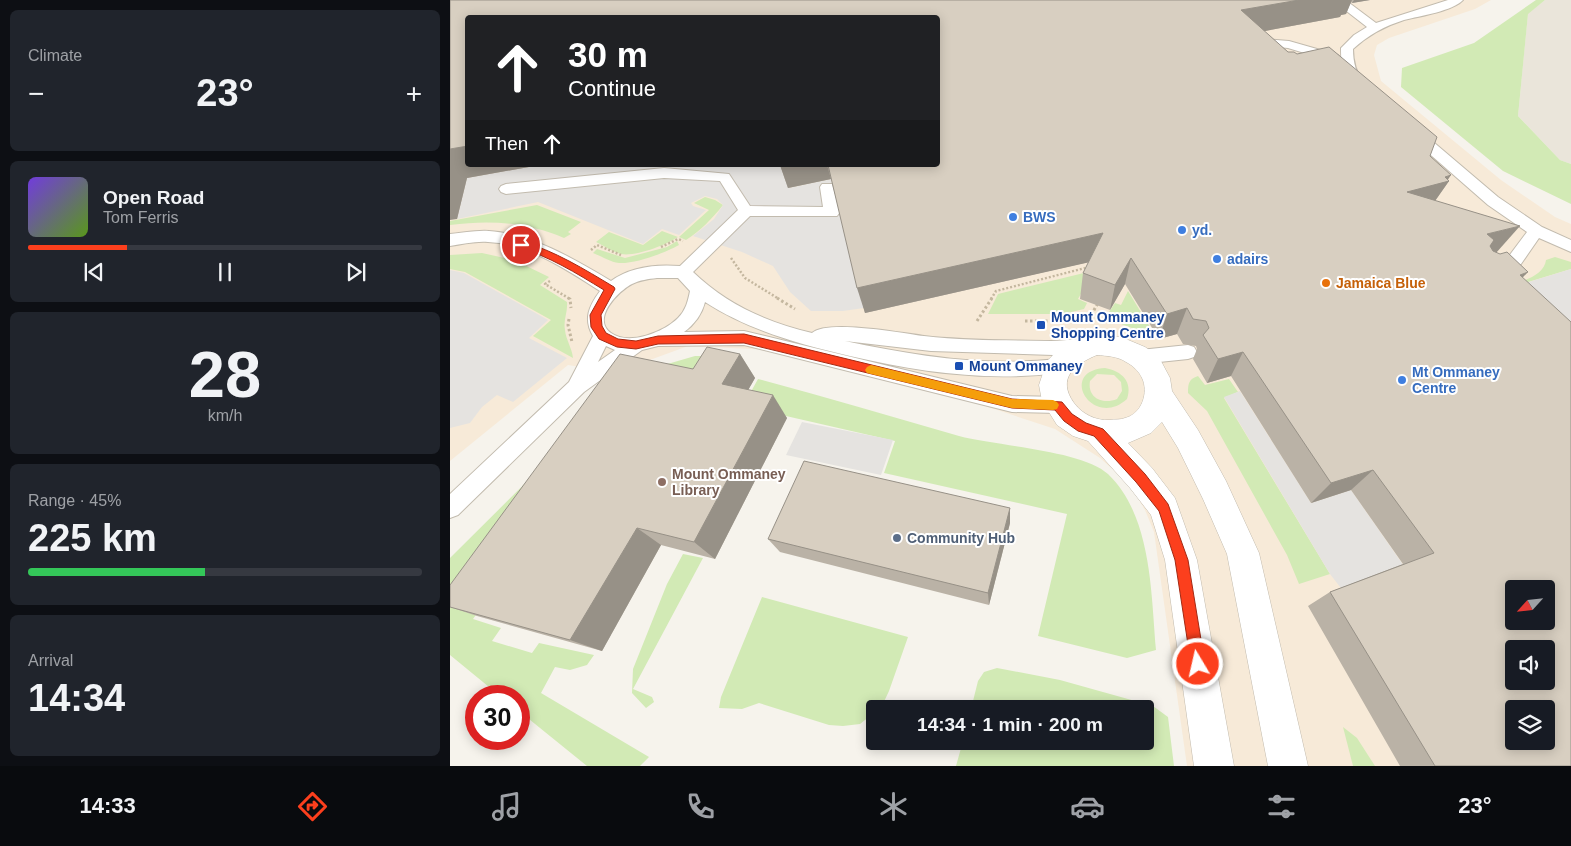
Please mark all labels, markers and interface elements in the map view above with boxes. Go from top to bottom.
icon: ahead [485,35,550,100]
text: 30 m [568,35,648,74]
text: Climate [28,47,82,64]
text: 23° [196,72,254,114]
text: Continue [568,76,656,101]
text: − [28,78,44,109]
text: + [406,78,422,109]
icon: ahead [538,130,566,158]
text: Then [485,133,528,154]
text: Open Road [103,187,204,208]
text: Tom Ferris [103,209,179,226]
place label: BWS [1023,209,1056,225]
marker: BWS [1007,211,1019,223]
place label: yd. [1192,222,1212,238]
pin [500,224,542,266]
marker: yd. [1176,224,1188,236]
icon: arrive [507,231,535,259]
place label: adairs [1227,251,1268,267]
marker: adairs [1211,253,1223,265]
icon: previous [80,258,108,286]
icon: pause [211,258,239,286]
icon: next [342,258,370,286]
place label: Jamaica Blue [1336,275,1426,291]
marker: Jamaica Blue [1320,277,1332,289]
place label: Mount Ommaney Shopping Centre [1051,309,1165,341]
marker: Mount Ommaney Shopping Centre [1035,319,1047,331]
text: 28 [189,338,261,411]
place label: Mount Ommaney [969,358,1083,374]
marker: Mount Ommaney [953,360,965,372]
place label: Mt Ommaney Centre [1412,364,1500,396]
marker: Mt Ommaney Centre [1396,374,1408,386]
text: km/h [208,407,242,424]
place label: Mount Ommaney Library [672,466,786,498]
marker: Mount Ommaney Library [656,476,668,488]
text: Range · 45% [28,492,121,509]
text: 225 km [28,517,157,559]
place label: Community Hub [907,530,1015,546]
marker: Community Hub [891,532,903,544]
north arrow [1505,580,1555,630]
map controls [1505,580,1555,750]
position arrow [1171,637,1223,689]
button: sound [1505,640,1555,690]
text: Arrival [28,652,73,669]
text: 14:34 [28,677,125,719]
speed limit sign: 30 [465,685,530,750]
button: layers [1505,700,1555,750]
text: 14:34 · 1 min · 200 m [917,714,1103,735]
icon: directions [295,789,330,824]
icon: music [489,789,524,824]
icon: phone [683,789,718,824]
icon: climate [876,789,911,824]
icon: car [1070,789,1105,824]
icon: filters [1264,789,1299,824]
text: 14:33 [79,793,136,818]
text: 23° [1458,793,1491,818]

